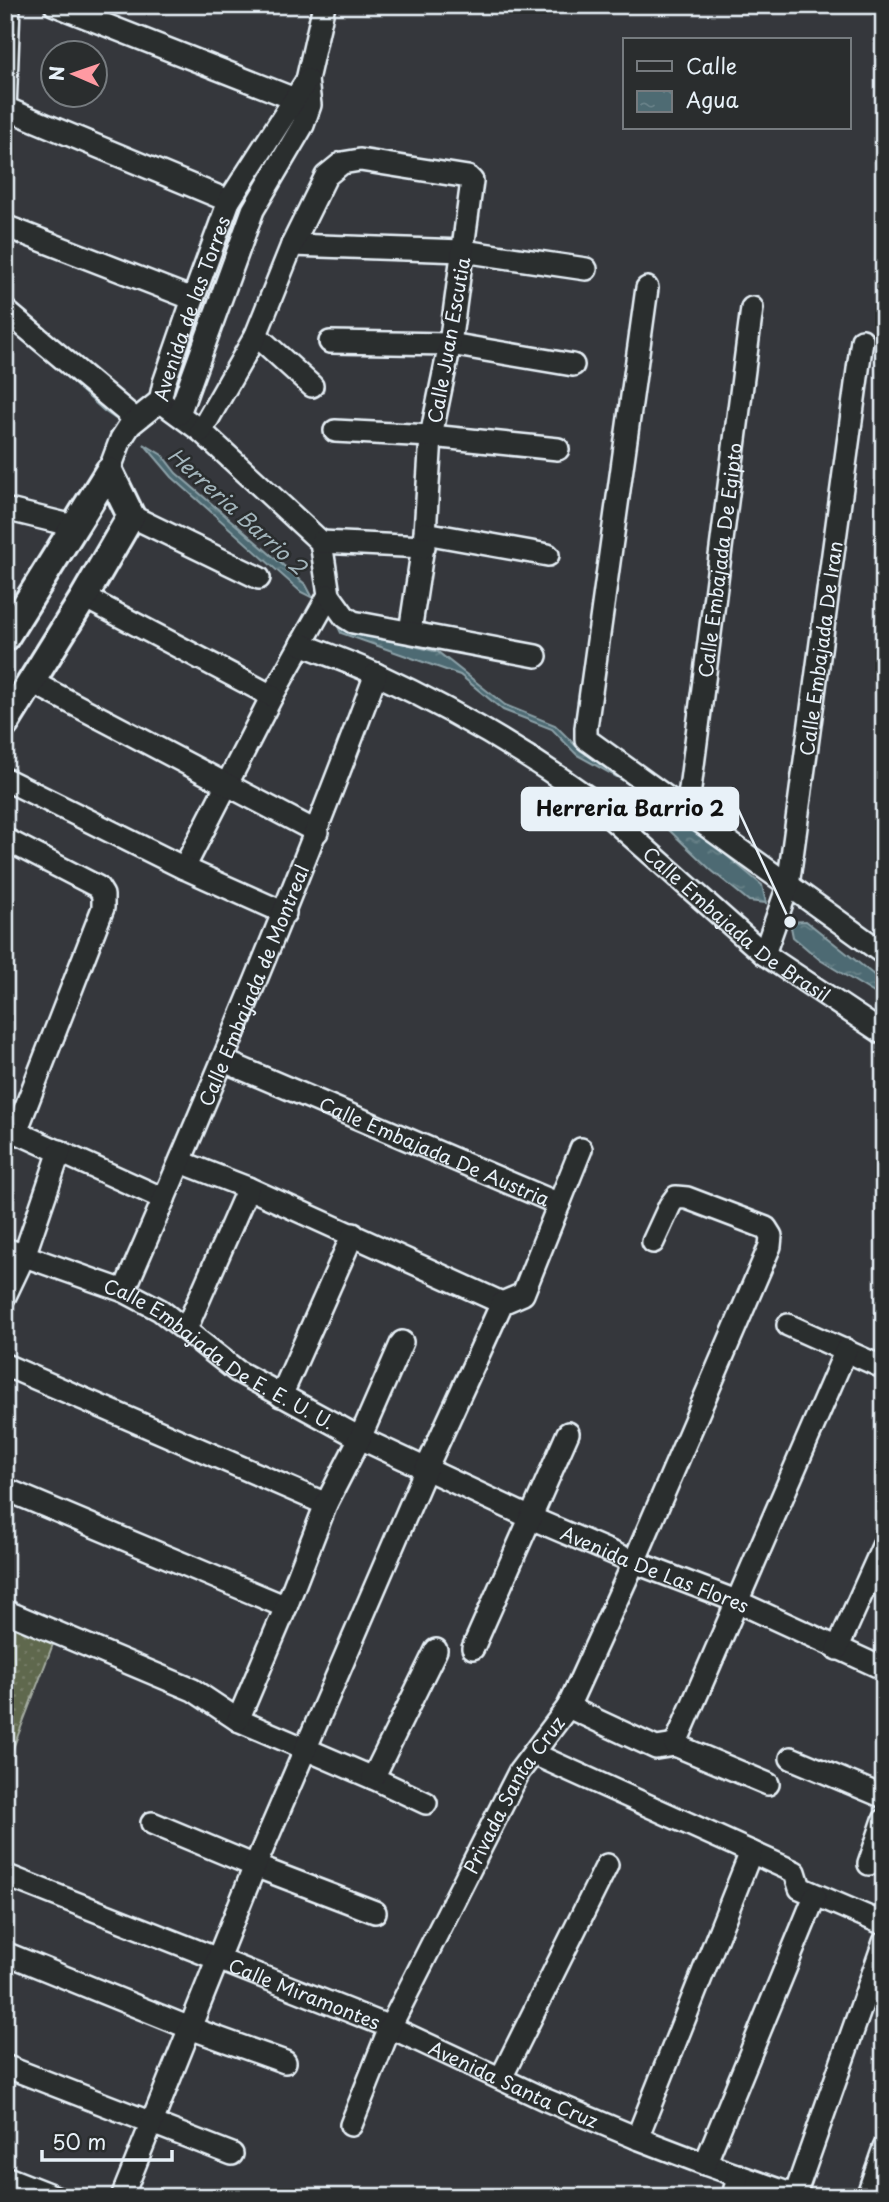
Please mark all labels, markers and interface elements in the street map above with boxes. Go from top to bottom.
north arrow [38,38,108,108]
legend [623,38,850,130]
text: Calle [686,49,737,81]
text: N [42,65,70,81]
text: Agua [686,83,739,115]
street label: Avenida de las Torres [146,212,236,404]
street label: Calle Juan Escutia [420,254,476,425]
water label: Herreria Barrio 2 [161,439,315,582]
street label: Calle Embajada De Egipto [690,441,749,679]
street label: Calle Embajada De Iran [792,539,849,757]
callout: Herreria Barrio 2 [522,788,738,830]
text: Herreria Barrio 2 [536,791,724,823]
street label: Calle Embajada De Brasil [637,839,836,1008]
street label: Calle Embajada de Montreal [191,860,315,1110]
street label: Calle Embajada De Austria [315,1089,554,1213]
street label: Calle Embajada De E. E. U. U. [100,1271,340,1436]
street label: Avenida De Las Flores [557,1518,754,1619]
street label: Privada Santa Cruz [456,1710,571,1878]
street label: Calle Miramontes [224,1951,385,2036]
street label: Avenida Santa Cruz [424,2033,603,2134]
scale bar [42,2118,172,2162]
text: 50 m [52,2125,106,2157]

